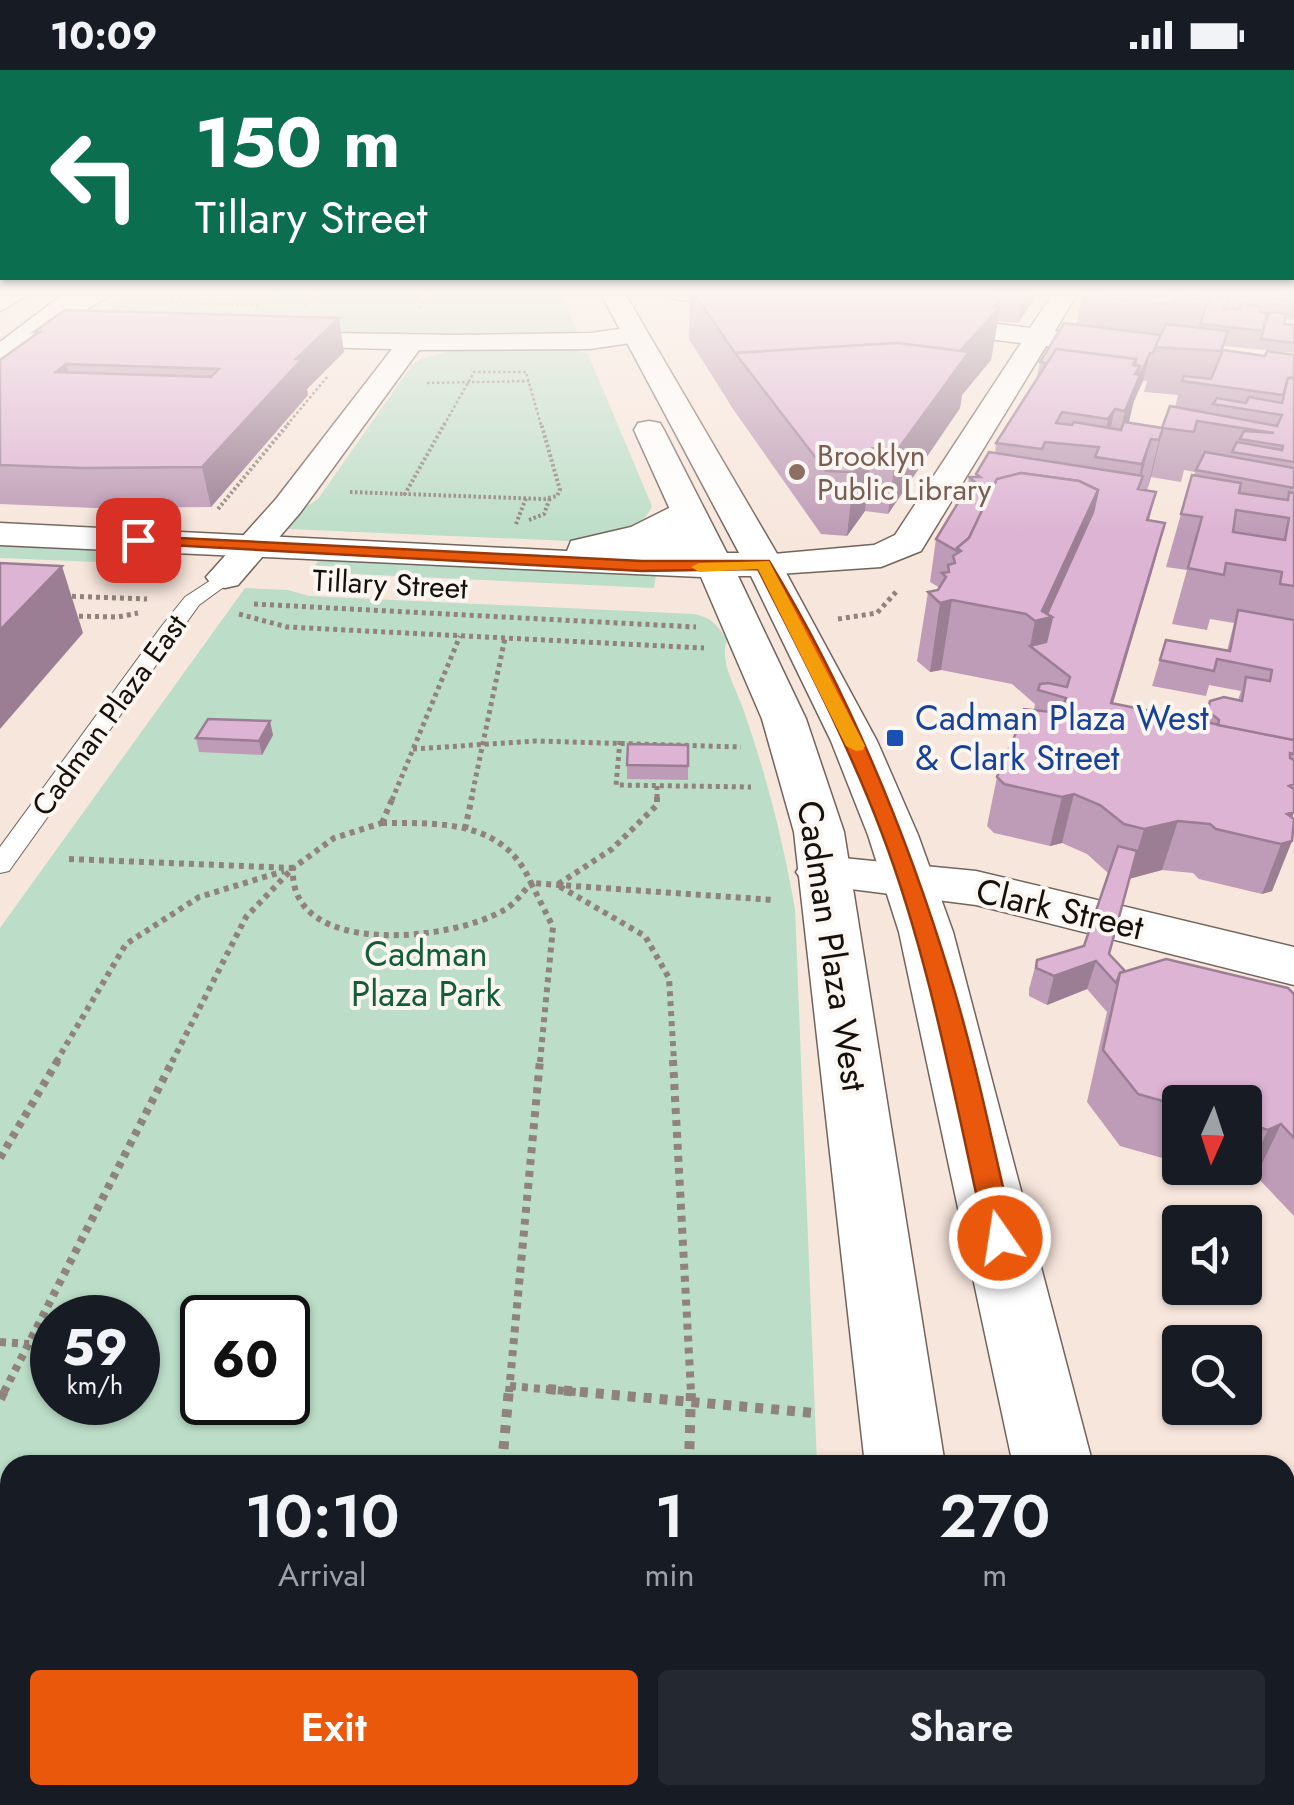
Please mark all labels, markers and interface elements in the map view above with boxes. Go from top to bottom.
text: 10:09 [50,8,157,63]
text: 150 m [195,92,401,193]
icon: left [30,110,160,240]
text: Tillary Street [195,185,427,250]
place label: Brooklyn Public Library [817,434,992,511]
marker: Brooklyn Public Library [786,461,808,483]
pin [96,498,181,583]
icon: arrive [111,513,166,568]
street label: Tillary Street [312,558,469,610]
street label: Cadman Plaza East [21,605,197,825]
place label: Cadman Plaza West & Clark Street [915,693,1209,783]
marker: Cadman Plaza West & Clark Street [884,727,906,749]
street label: Cadman Plaza West [784,797,880,1096]
street label: Clark Street [971,865,1149,953]
park label: Cadman Plaza Park [351,929,502,1019]
north arrow [1162,1085,1262,1185]
map controls [1162,1085,1262,1425]
position arrow [948,1186,1052,1290]
button: sound [1162,1205,1262,1305]
speed limit sign: 60 [180,1295,310,1425]
text: 59 [62,1311,128,1384]
button: search [1162,1325,1262,1425]
text: km/h [67,1367,123,1403]
text: 10:10 [245,1473,400,1560]
text: 1 [655,1473,684,1560]
text: 270 [939,1473,1050,1560]
text: Arrival [278,1552,366,1598]
text: min [644,1552,694,1598]
text: m [982,1552,1007,1598]
button: Exit [30,1670,638,1785]
button: Share [658,1670,1265,1785]

